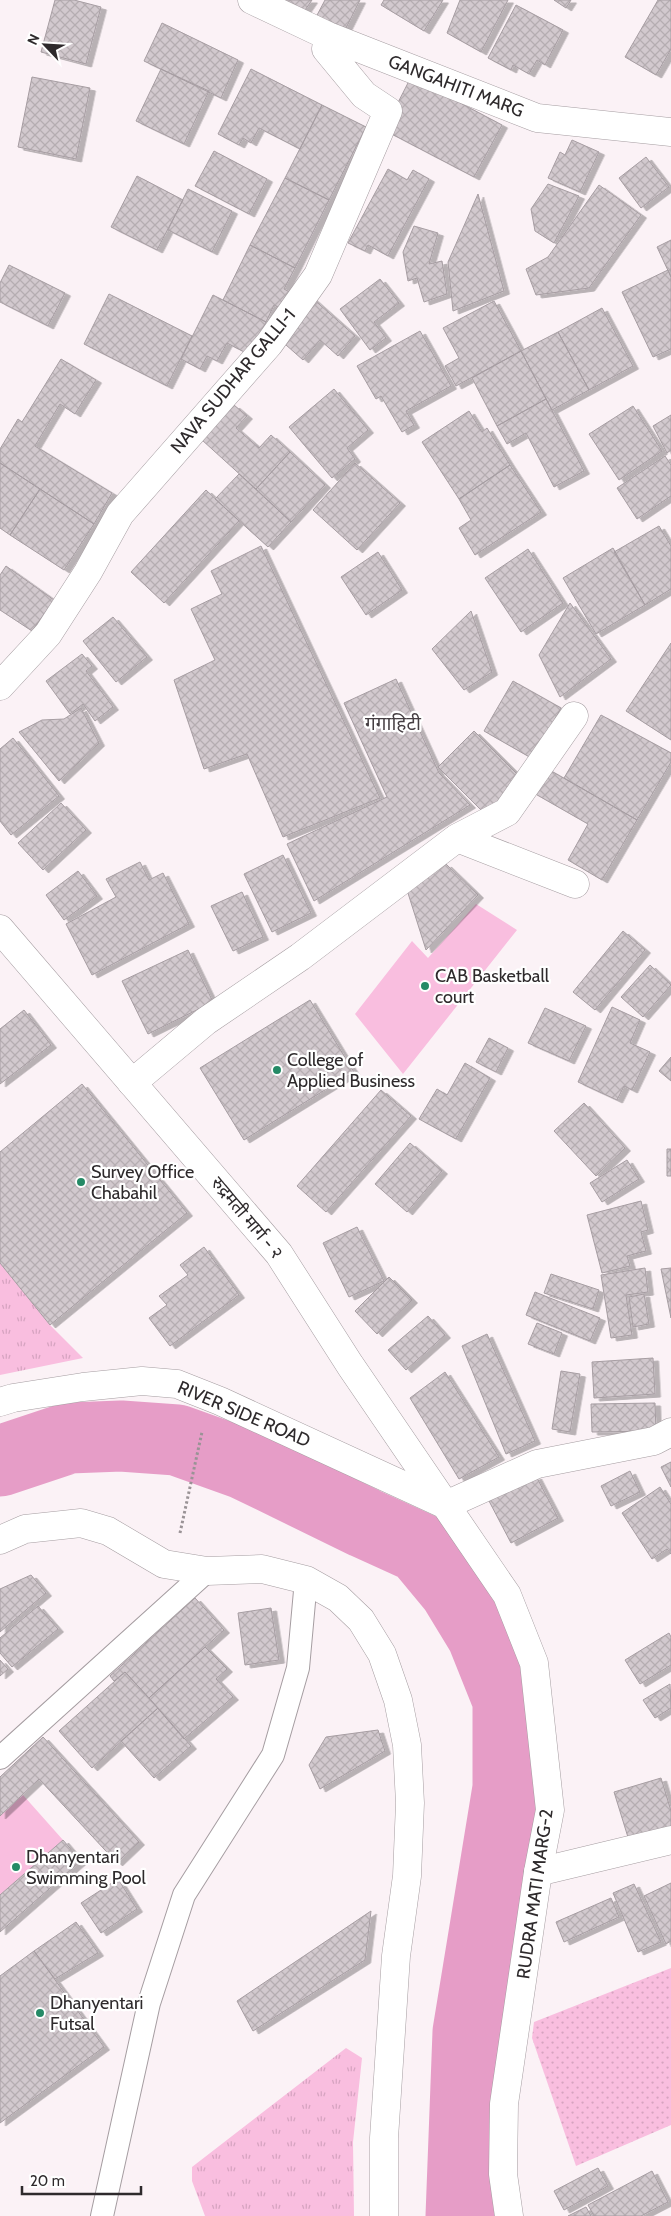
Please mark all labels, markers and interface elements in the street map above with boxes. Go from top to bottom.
north arrow [20,20,70,70]
text: N [23,31,43,48]
street label: GANGAHITI MARG [385,50,527,122]
street label: NAVA SUDHAR GALLI-1 [166,304,300,458]
district label: गंगाहिटी [365,712,422,735]
place label: CAB Basketball court [435,965,550,1008]
marker: CAB Basketball court [419,980,431,992]
place label: College of Applied Business [287,1049,415,1092]
marker: College of Applied Business [271,1064,283,1076]
place label: Survey Office Chabahil [91,1161,194,1204]
street label: रुद्रमती मार्ग ‍- २ [206,1172,288,1264]
marker: Survey Office Chabahil [75,1176,87,1188]
street label: RIVER SIDE ROAD [174,1376,314,1452]
street label: RUDRA MATI MARG-2 [512,1808,558,1980]
place label: Dhanyentari Swimming Pool [26,1846,146,1889]
marker: Dhanyentari Swimming Pool [10,1861,22,1873]
place label: Dhanyentari Futsal [50,1992,143,2035]
marker: Dhanyentari Futsal [34,2007,46,2019]
scale bar [22,2164,141,2196]
text: 20 m [30,2172,65,2190]

